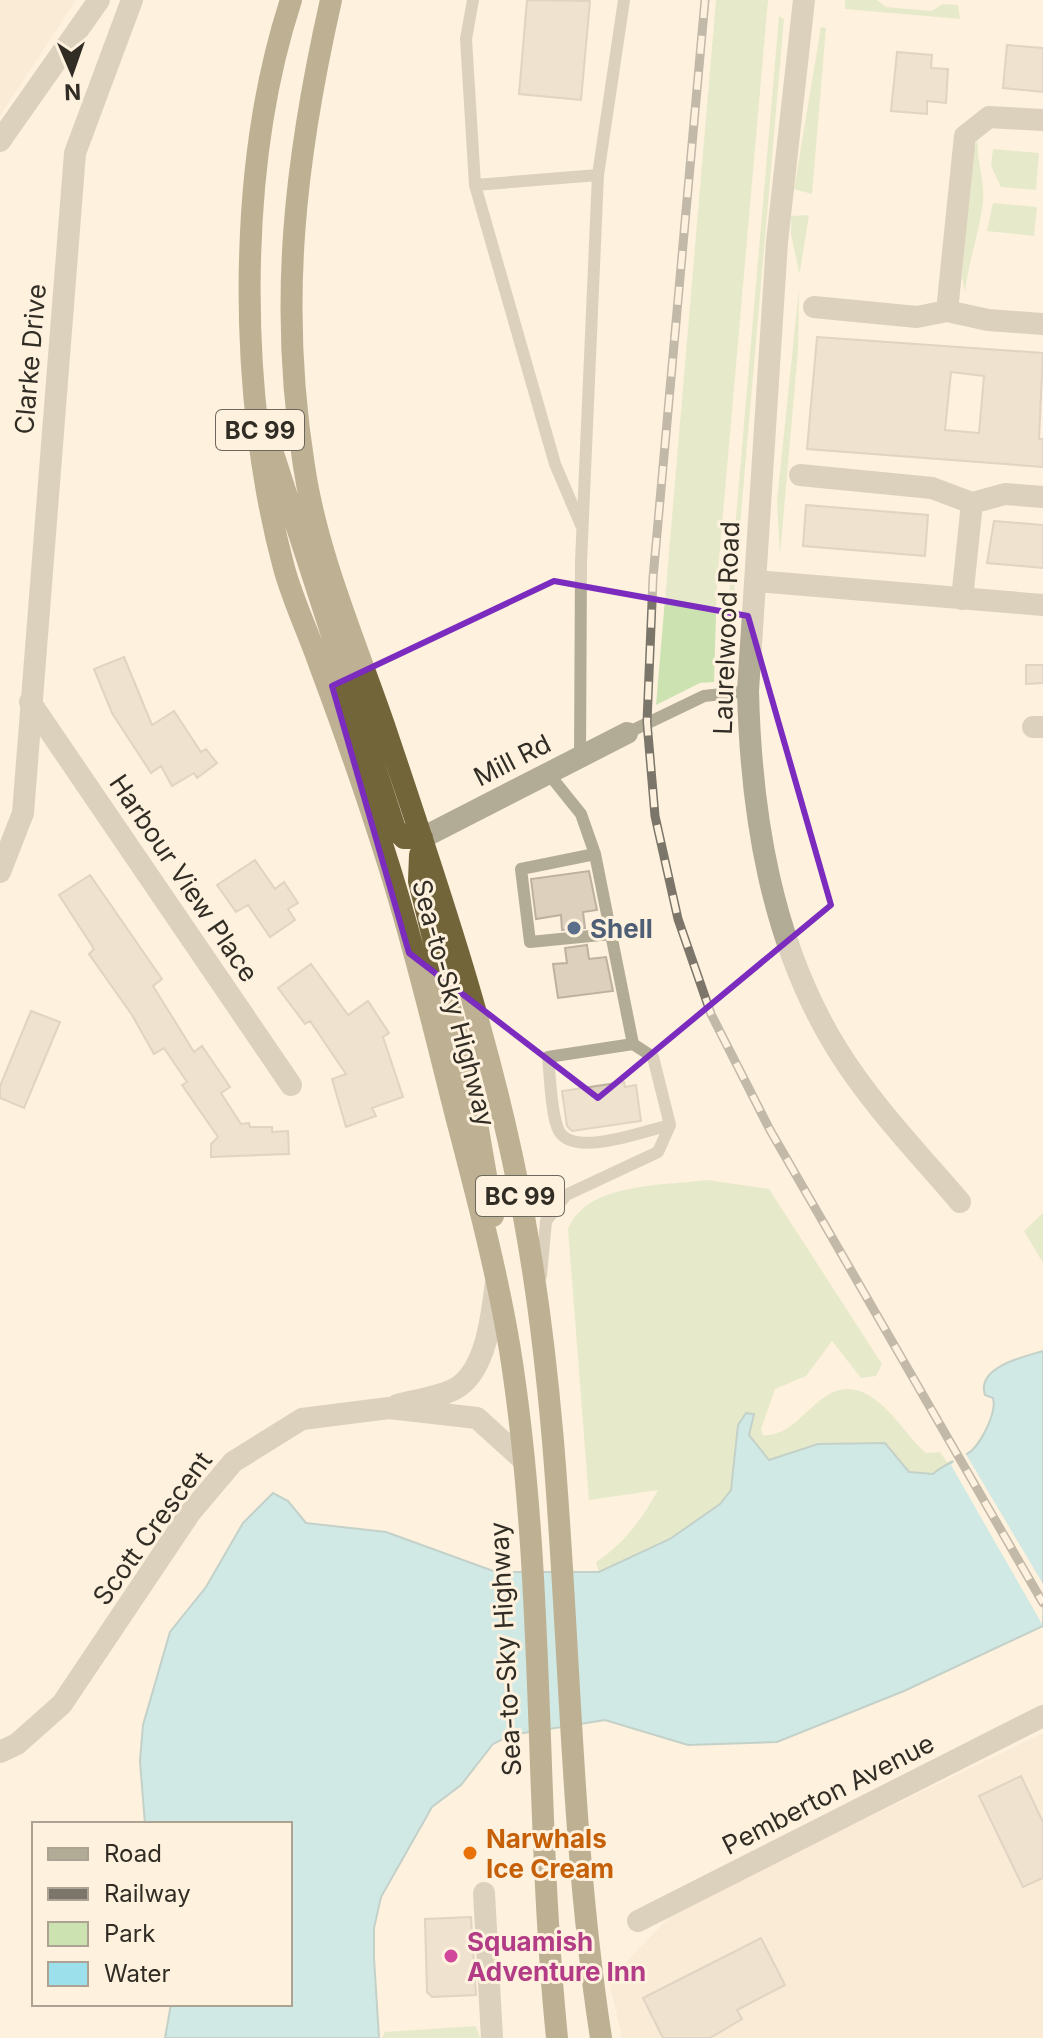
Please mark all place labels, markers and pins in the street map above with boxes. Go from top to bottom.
place label: Shell [590,913,653,944]
marker: Shell [565,919,583,937]
place label: Narwhals Ice Cream [486,1823,614,1884]
marker: Narwhals Ice Cream [461,1844,479,1862]
place label: Squamish Adventure Inn [467,1926,646,1987]
marker: Squamish Adventure Inn [442,1947,460,1965]

